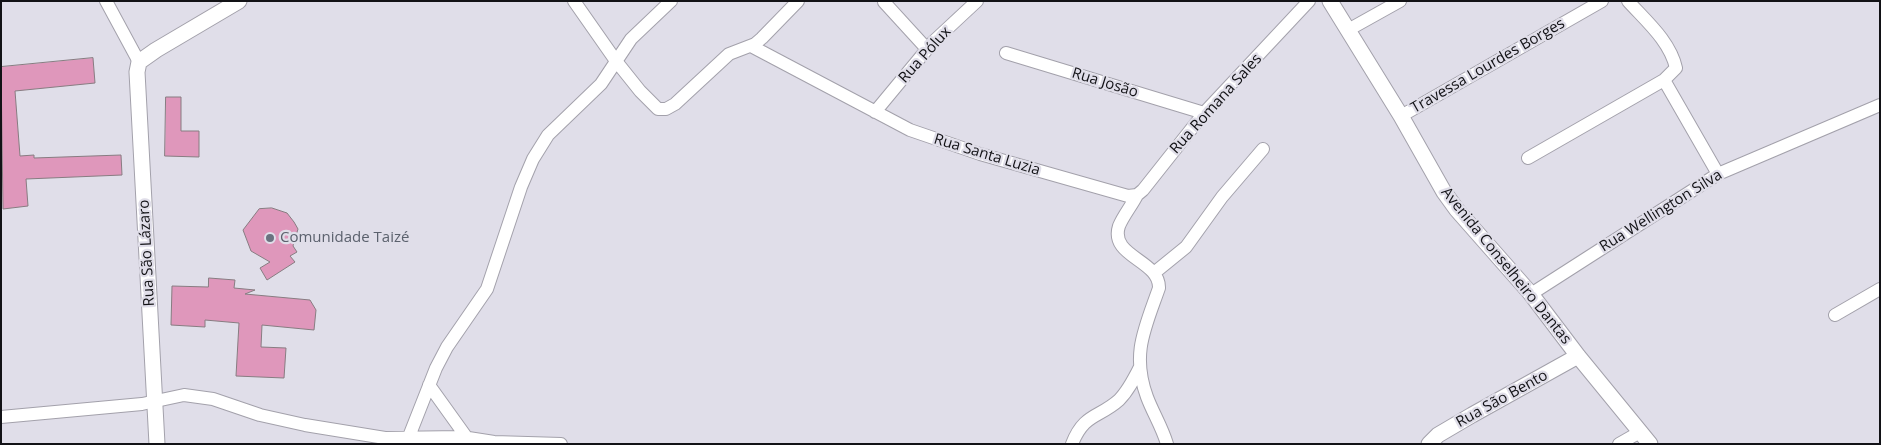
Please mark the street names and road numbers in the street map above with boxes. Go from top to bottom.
street label: Travessa Lourdes Borges [1408,15,1568,117]
street label: Rua Pólux [895,23,955,87]
street label: Rua Romana Sales [1166,50,1266,158]
street label: Rua Josão [1070,64,1140,102]
street label: Rua Santa Luzia [932,130,1042,180]
street label: Rua Wellington Silva [1597,166,1725,256]
street label: Avenida Conselheiro Dantas [1437,184,1575,348]
street label: Rua São Lázaro [135,199,159,307]
street label: Rua São Bento [1453,366,1551,432]

